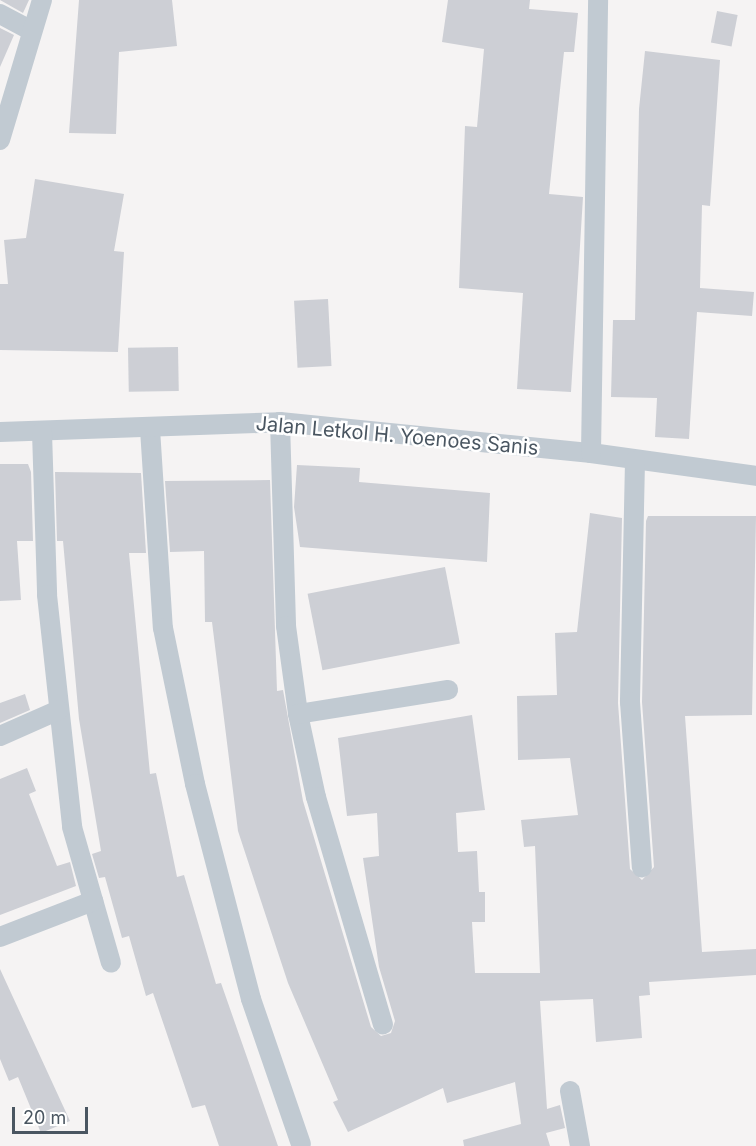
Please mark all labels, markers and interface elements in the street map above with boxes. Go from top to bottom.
street label: Jalan Letkol H. Yoenoes Sanis [255,412,539,460]
scale bar [15,1095,92,1133]
text: 20 m [23,1107,66,1128]

